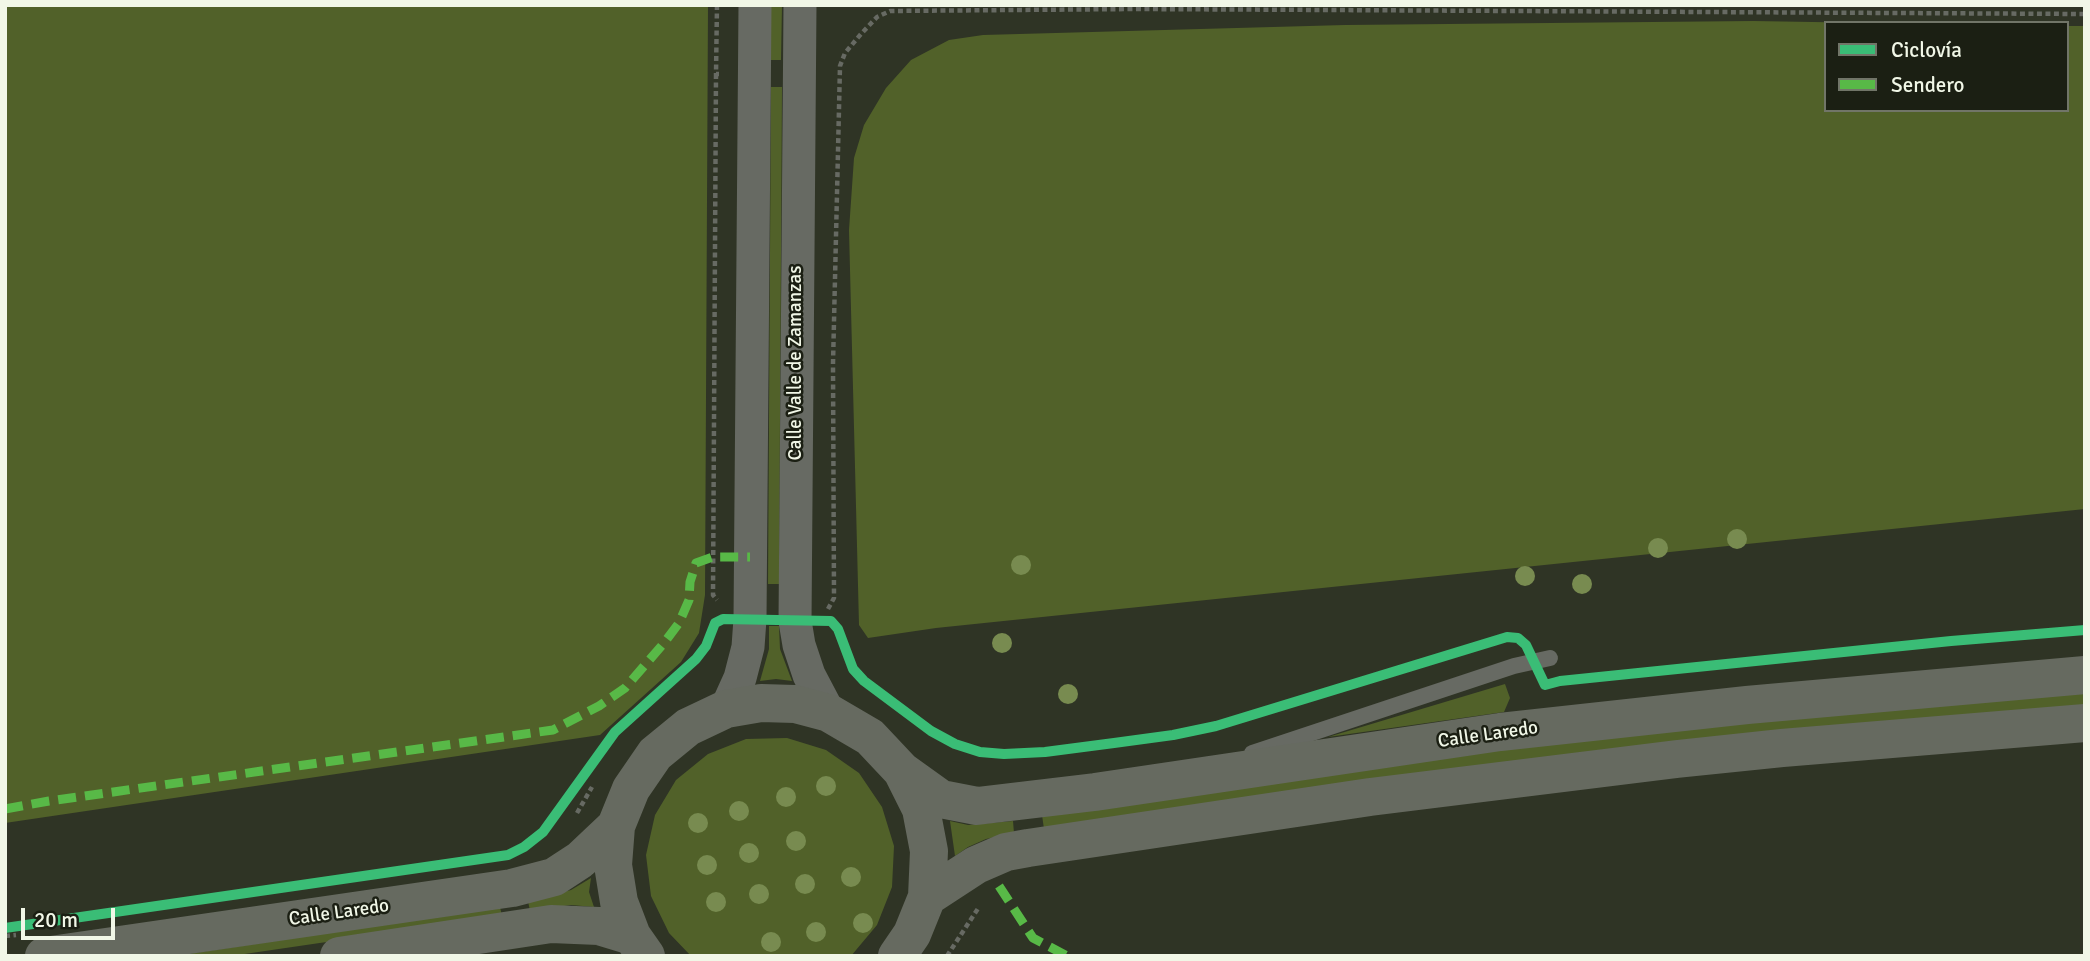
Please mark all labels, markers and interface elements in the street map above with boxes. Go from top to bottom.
legend [1824,21,2069,112]
text: Ciclovía [1891,37,1962,63]
text: Sendero [1891,72,1965,98]
street label: Calle Valle de Zamanzas [785,265,807,461]
street label: Calle Laredo [1436,717,1540,753]
scale bar [24,894,119,938]
street label: Calle Laredo [287,895,391,931]
text: 20 m [34,907,78,933]

